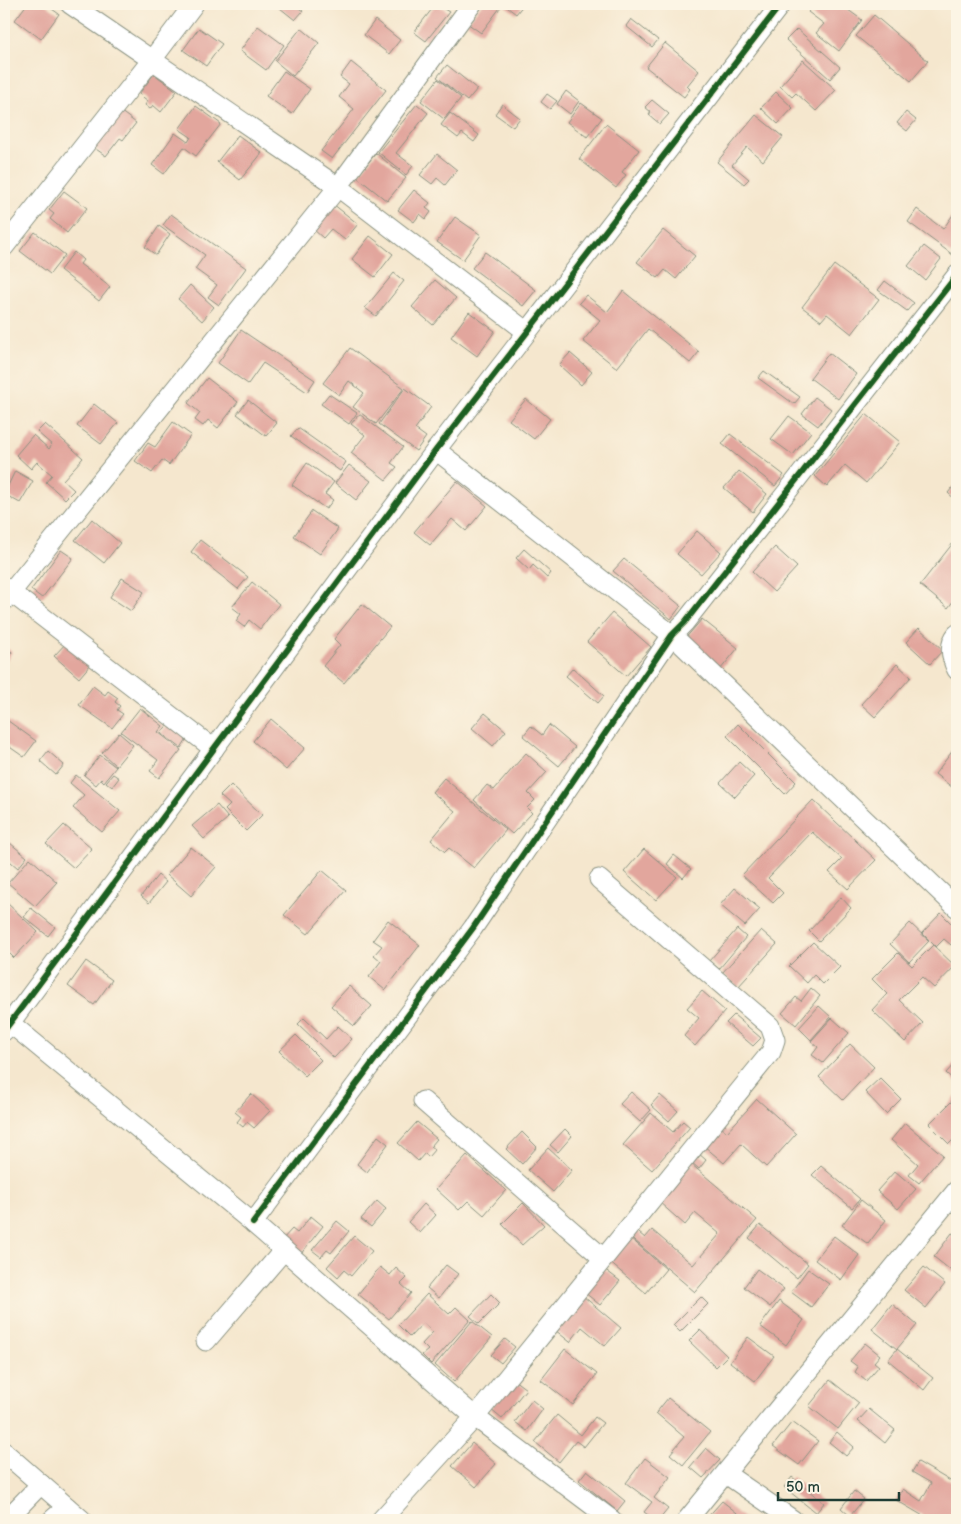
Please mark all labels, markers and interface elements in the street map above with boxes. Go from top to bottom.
scale bar [778,1469,900,1501]
text: 50 m [786,1478,820,1497]

